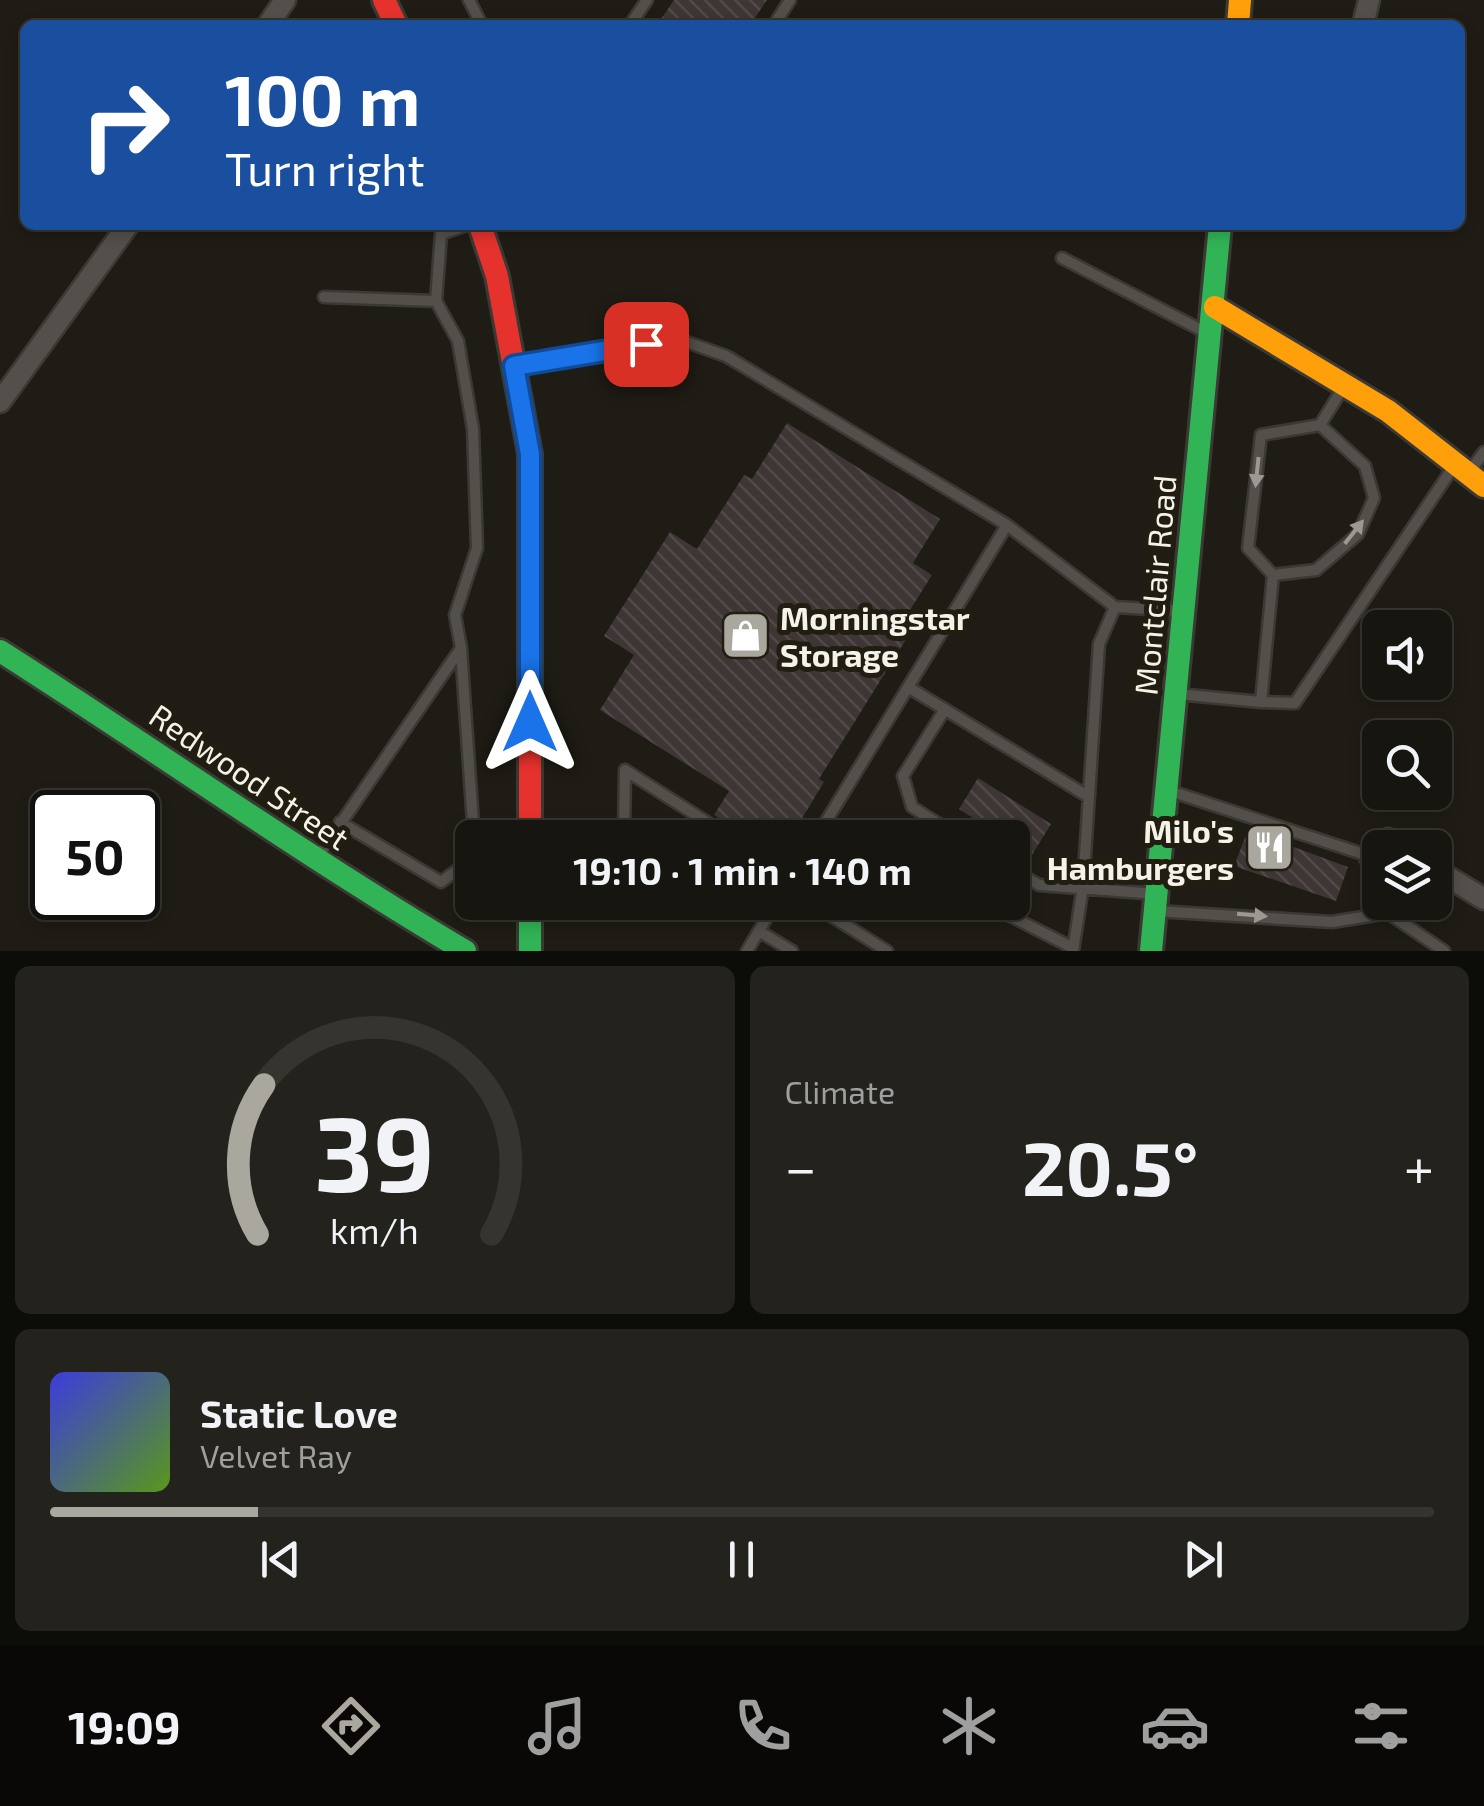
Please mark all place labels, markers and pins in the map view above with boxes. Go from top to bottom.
pin [604,302,689,387]
place label: Morningstar Storage [780,598,970,673]
shop icon: Morningstar Storage [719,609,771,661]
place label: Milo's Hamburgers [1047,811,1234,886]
restaurant icon: Milo's Hamburgers [1243,822,1295,874]

